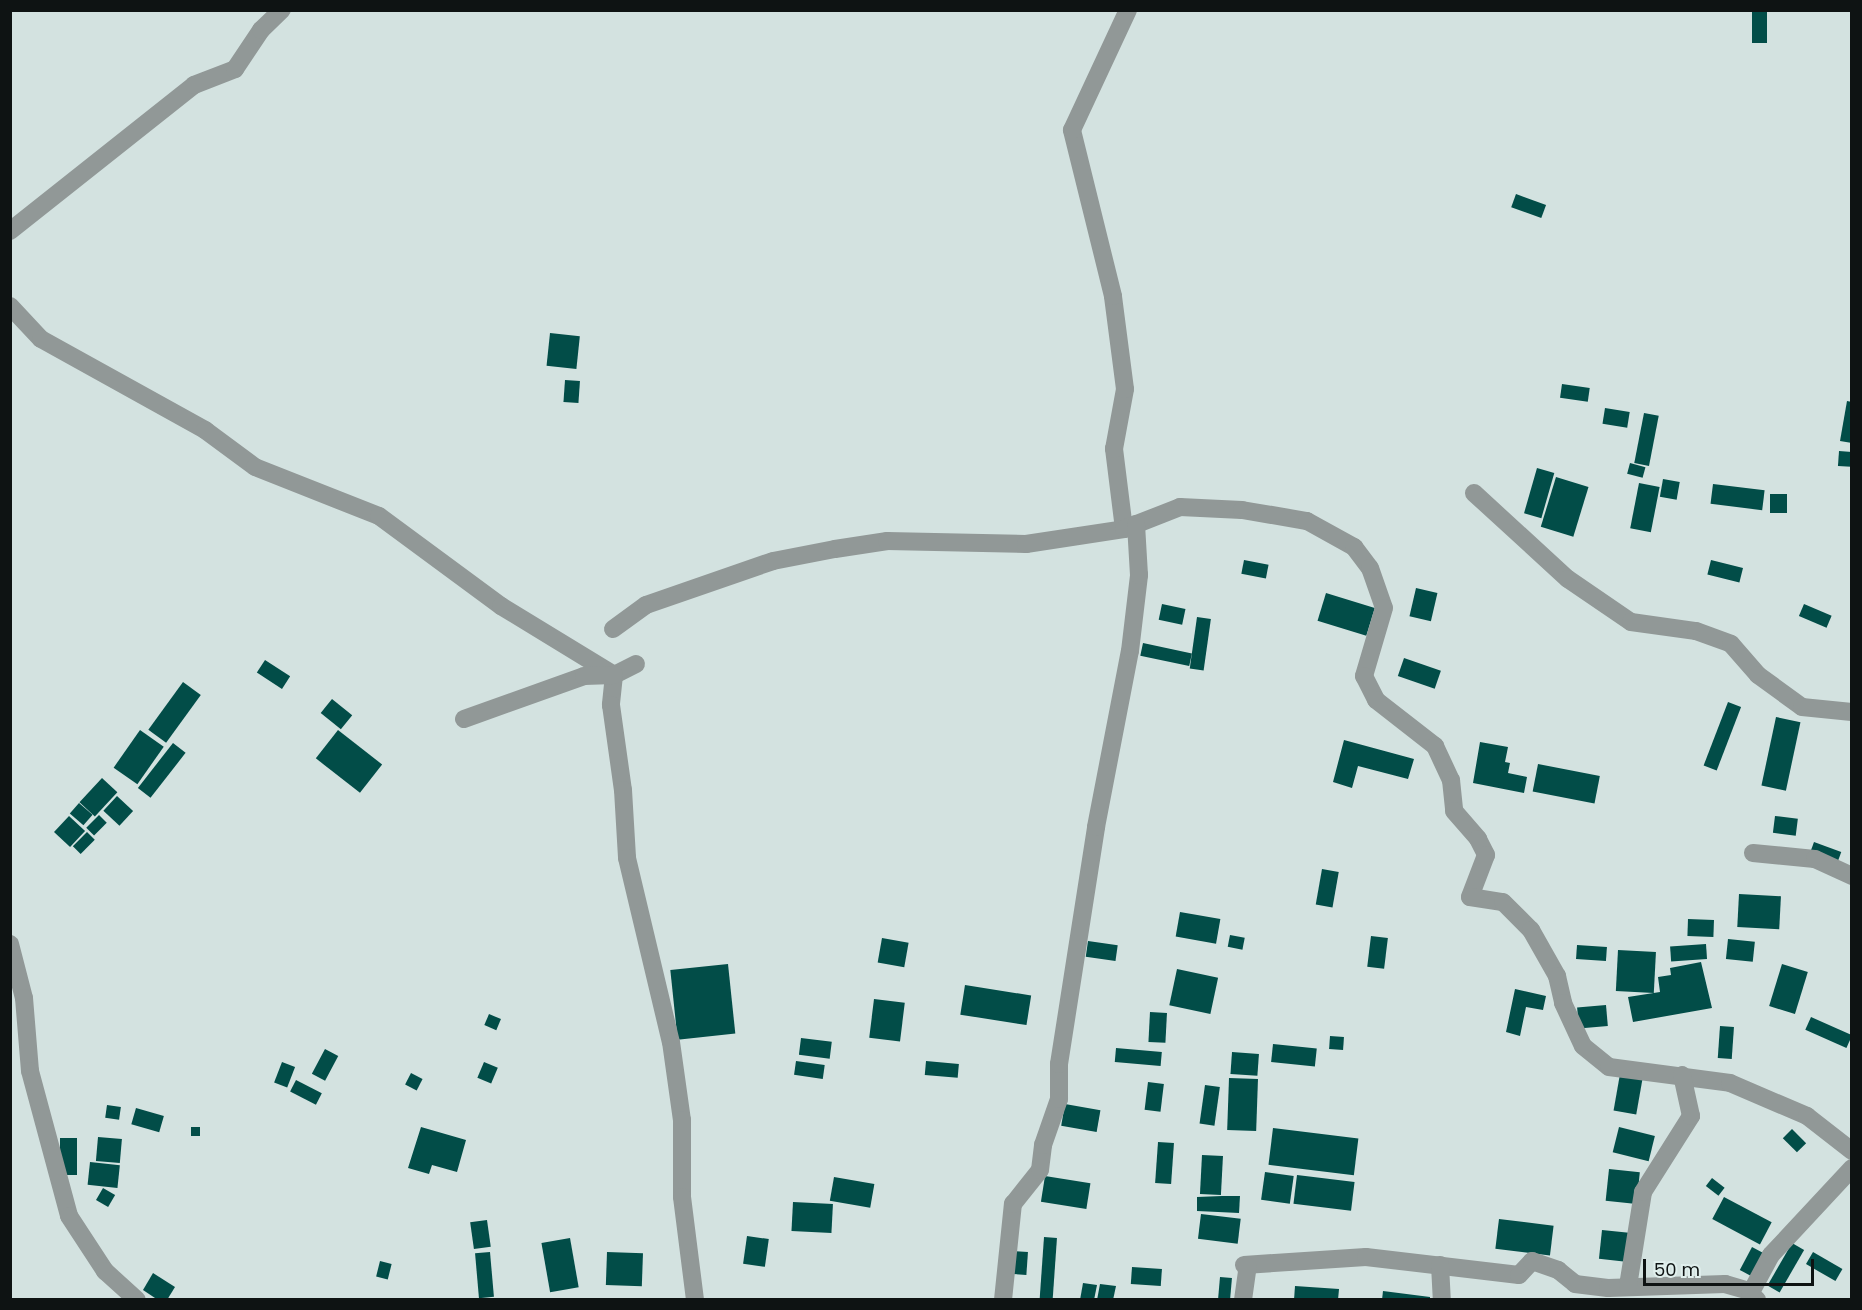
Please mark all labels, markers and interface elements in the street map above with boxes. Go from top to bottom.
scale bar [1646,1247,1817,1285]
text: 50 m [1654,1257,1700,1282]

